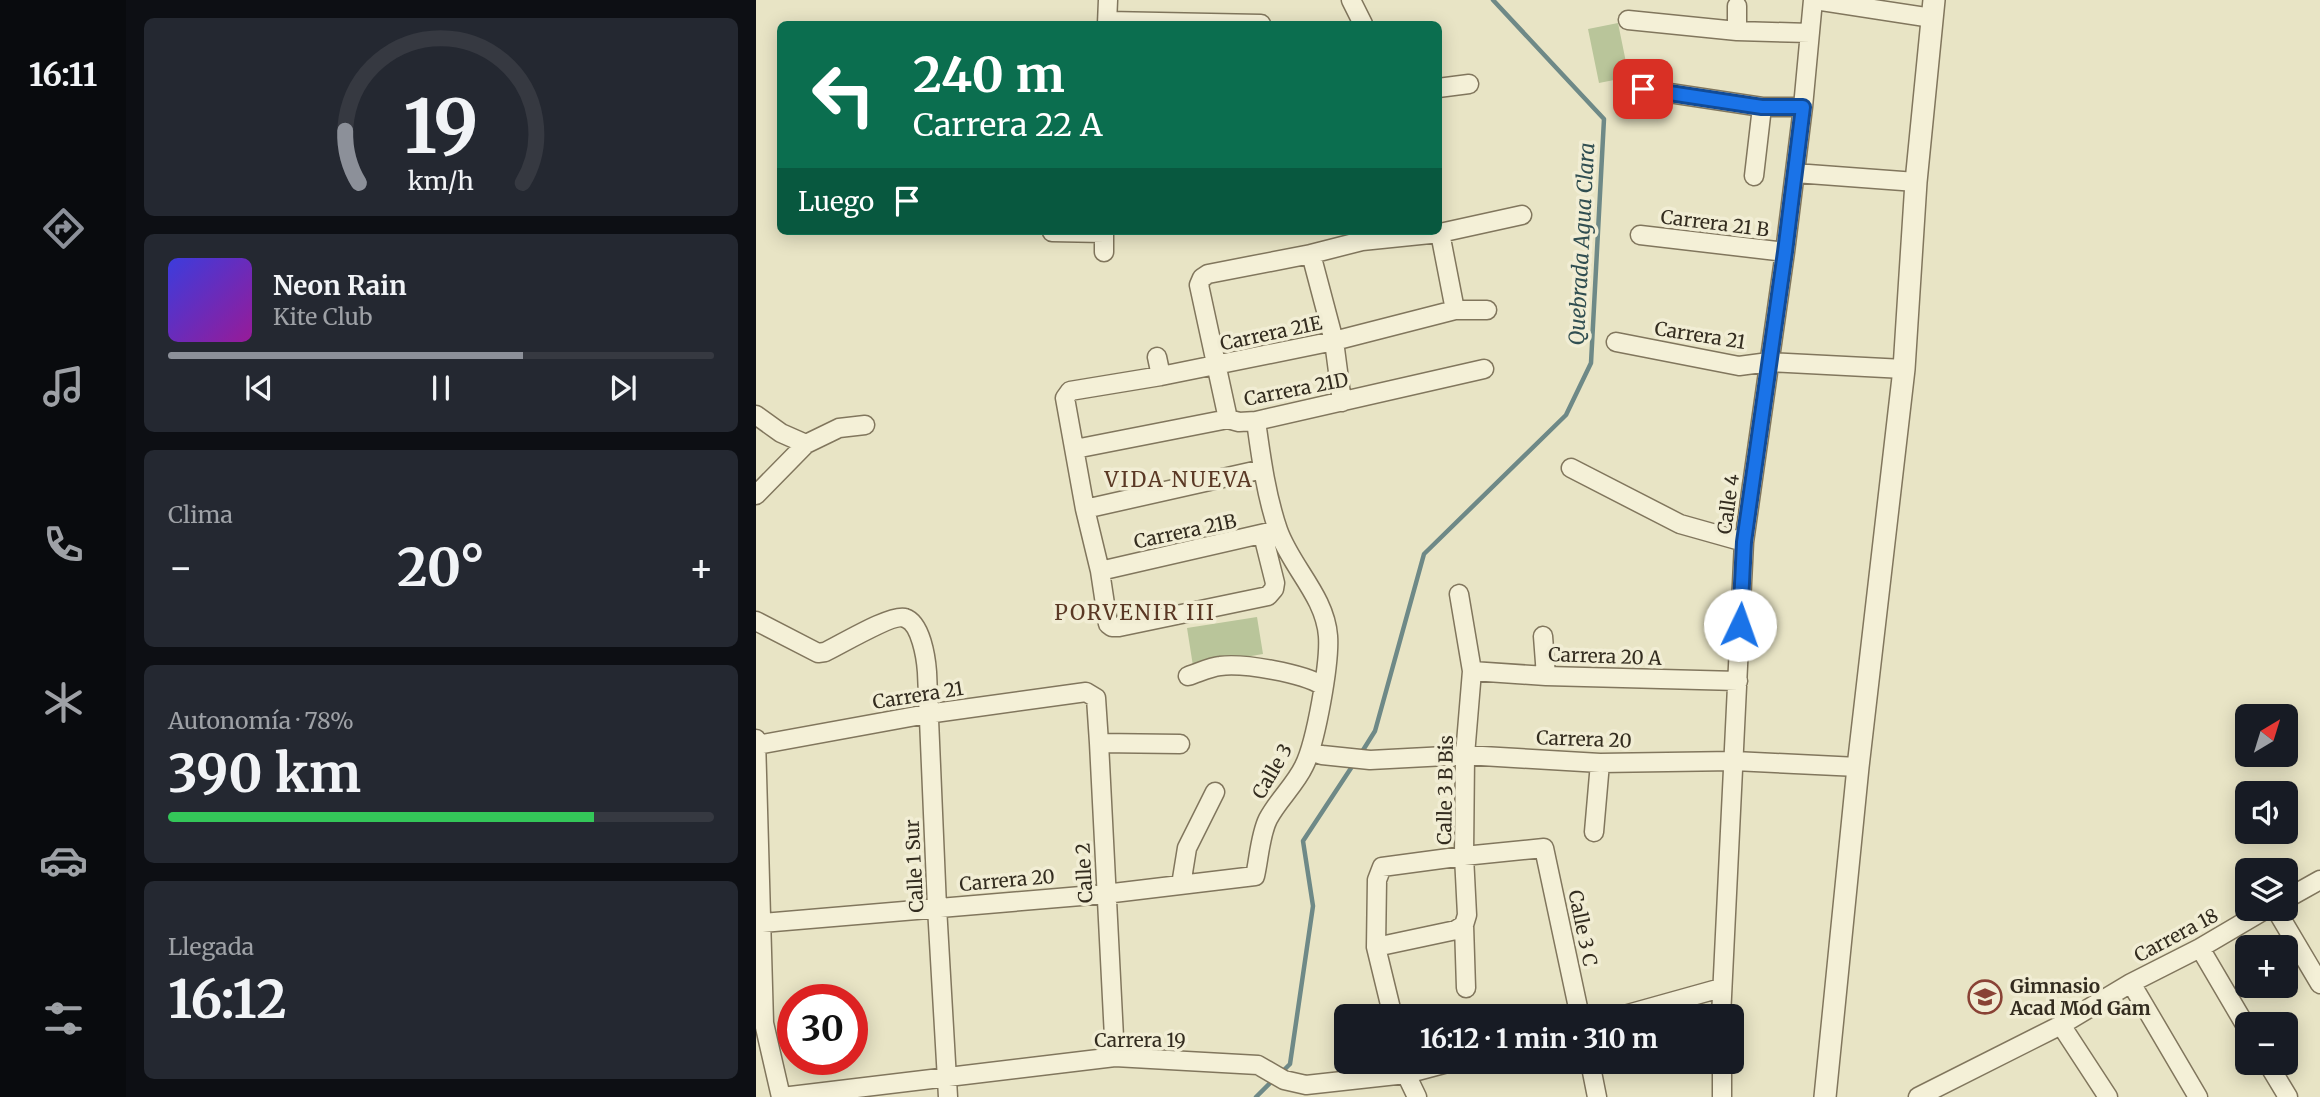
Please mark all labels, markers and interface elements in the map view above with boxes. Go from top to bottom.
text: 240 m [913,44,1065,105]
icon: left [798,49,889,140]
text: 16:11 [29,55,97,95]
pin [1613,59,1673,119]
icon: arrive [1624,70,1662,108]
text: 19 [403,81,479,173]
text: Carrera 22 A [913,105,1103,145]
water label: Quebrada Agua Clara [1563,142,1600,346]
text: km/h [408,165,474,197]
icon: arrive [888,182,926,220]
text: Luego [798,185,874,218]
icon: directions [39,204,88,253]
street label: Carrera 21 B [1660,204,1771,242]
text: Neon Rain [273,269,407,302]
text: Kite Club [273,302,372,331]
street label: Carrera 21E [1218,311,1324,355]
street label: Carrera 21 [1653,316,1748,354]
icon: music [39,362,88,411]
street label: Carrera 21D [1242,367,1350,411]
icon: previous [240,369,278,407]
icon: pause [422,369,460,407]
icon: next [604,369,642,407]
district label: VIDA NUEVA [1103,466,1254,493]
street label: Calle 4 [1712,472,1744,536]
text: Clima [168,500,233,529]
street label: Carrera 21B [1132,508,1239,554]
icon: phone [39,520,88,569]
text: 20° [397,535,485,600]
text: − [168,544,193,591]
text: + [689,544,714,591]
position arrow [1703,588,1777,662]
district label: PORVENIR III [1054,599,1216,626]
street label: Carrera 20 A [1548,642,1663,670]
street label: Carrera 21 [871,676,966,714]
icon: climate [39,678,88,727]
north arrow [2235,704,2298,766]
map controls [2235,704,2298,1075]
text: Autonomía · 78% [168,706,354,735]
street label: Carrera 20 [1536,725,1632,753]
street label: Calle 3 B Bis [1432,735,1458,845]
street label: Calle 3 [1247,739,1297,803]
text: 390 km [168,741,361,806]
button: sound [2235,781,2298,844]
street label: Calle 1 Sur [900,818,928,913]
icon: car [39,836,88,885]
street label: Calle 2 [1070,842,1098,904]
button: layers [2235,858,2298,921]
street label: Carrera 20 [958,864,1056,896]
street label: Calle 3 C [1563,888,1603,968]
street label: Carrera 18 [2130,903,2222,967]
text: Llegada [168,932,254,961]
button: + [2235,935,2298,998]
text: 16:12 [168,967,287,1032]
place label: Gimnasio Acad Mod Gam [2009,974,2151,1020]
school or university icon: Gimnasio Acad Mod Gam [1966,978,2004,1016]
speed limit sign: 30 [777,984,868,1075]
icon: filters [39,994,88,1043]
button: − [2235,1012,2298,1075]
text: 16:12 · 1 min · 310 m [1420,1022,1658,1055]
street label: Carrera 19 [1094,1028,1186,1052]

